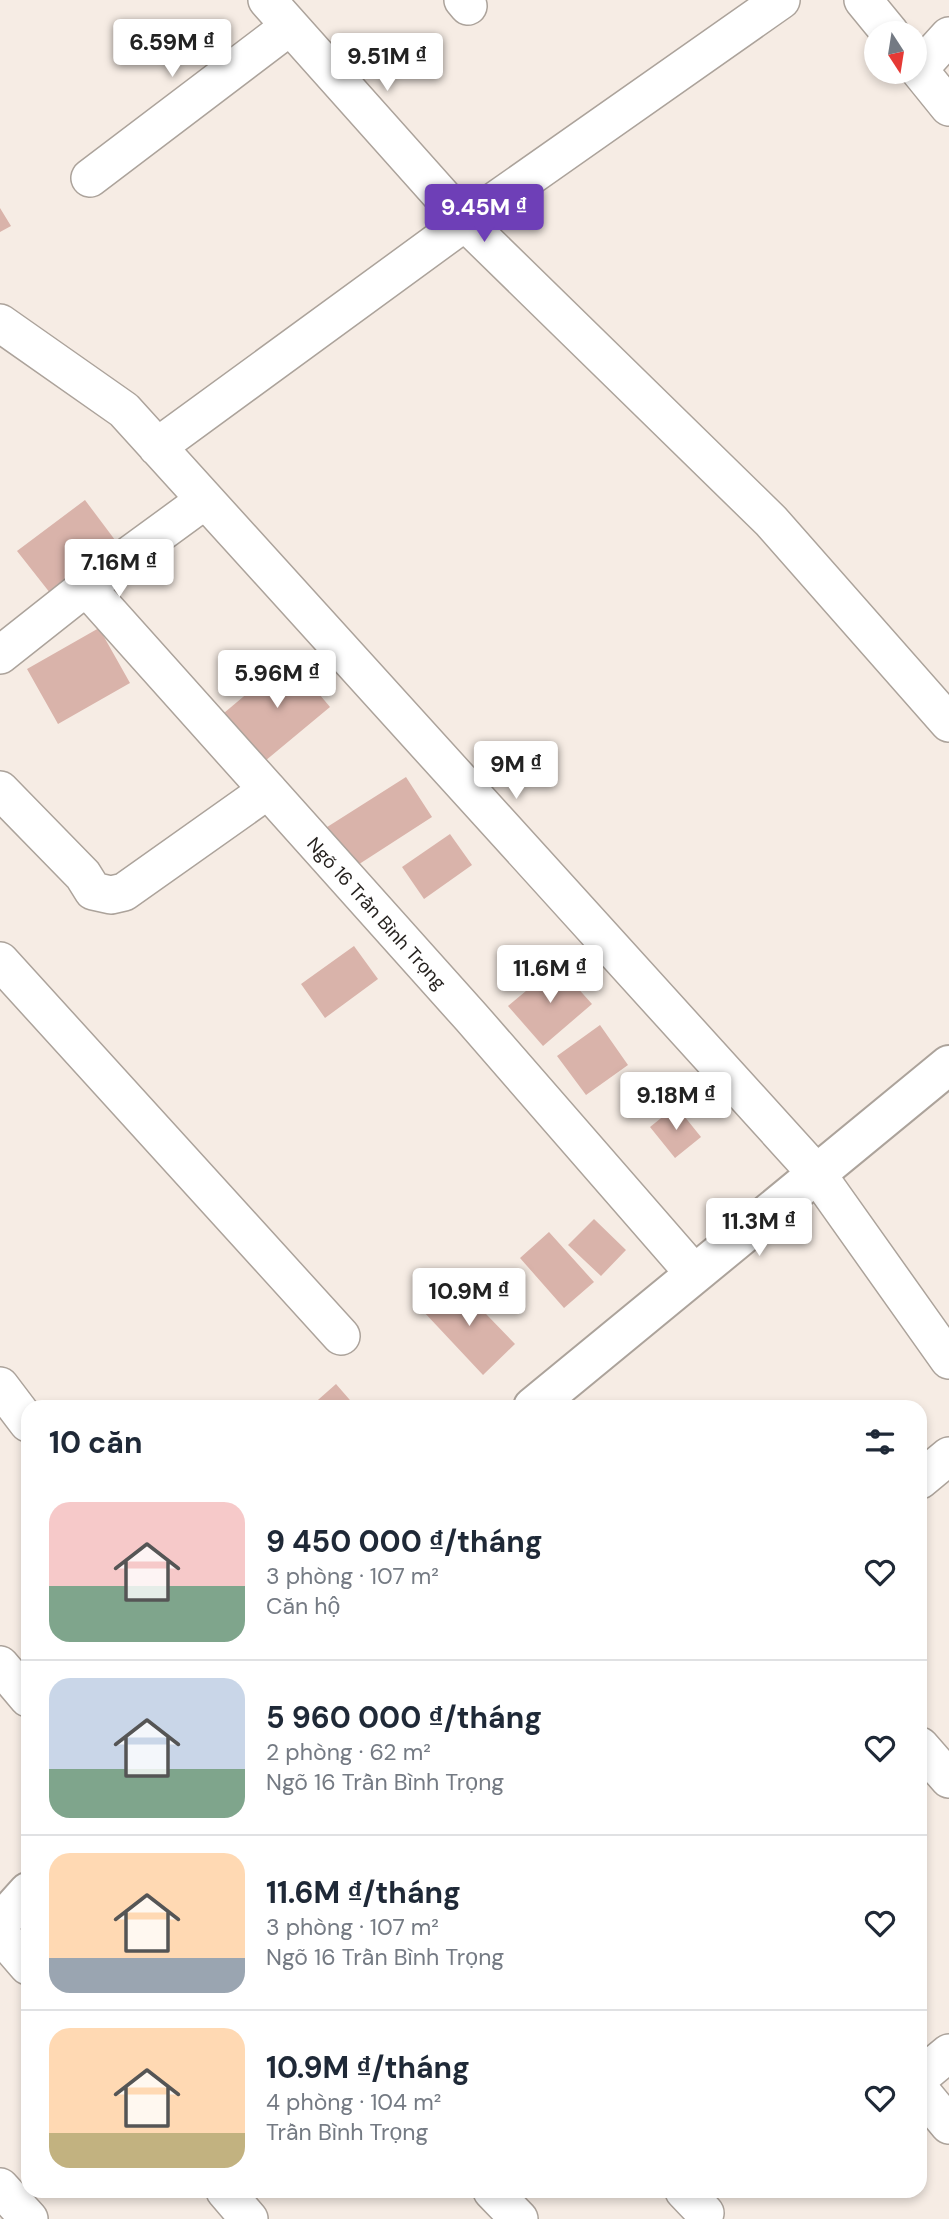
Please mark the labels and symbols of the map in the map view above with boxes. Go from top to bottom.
pin: 6.59M ₫ [107,20,237,79]
north arrow [864,21,928,84]
pin: 9.51M ₫ [322,34,452,93]
pin: 9.45M ₫ [419,184,549,244]
pin: 7.16M ₫ [54,540,184,599]
pin: 5.96M ₫ [212,650,342,710]
pin: 9M ₫ [475,742,557,801]
street label: Ngõ 16 Trần Bình Trọng [302,832,452,995]
pin: 11.6M ₫ [485,946,615,1005]
pin: 9.18M ₫ [611,1072,741,1132]
pin: 11.3M ₫ [694,1198,824,1258]
pin: 10.9M ₫ [404,1268,534,1328]

